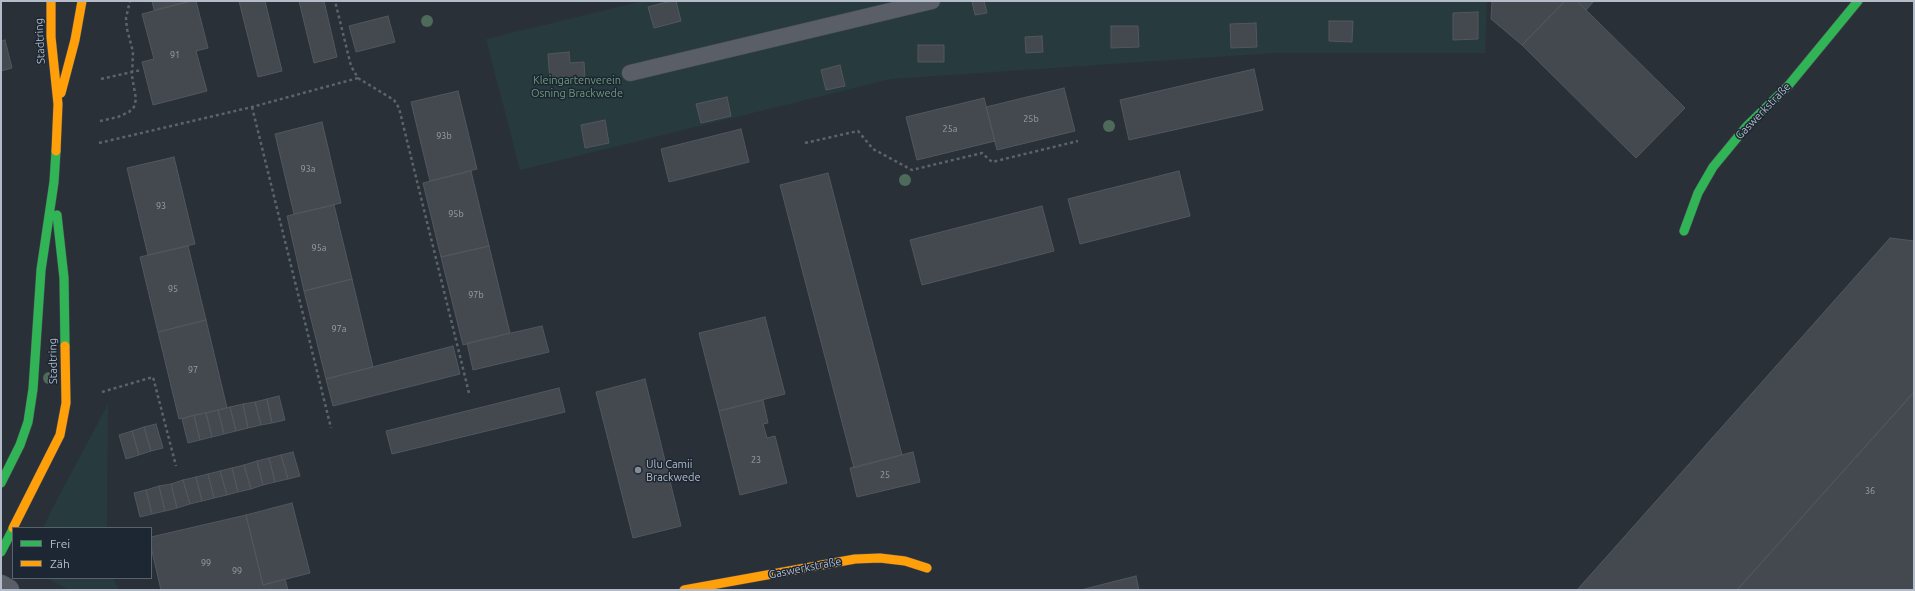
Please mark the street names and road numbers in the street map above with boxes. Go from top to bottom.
street label: Stadtring [32,18,48,64]
street label: Gaswerkstraße [1733,80,1793,142]
street label: Stadtring [46,338,60,384]
street label: Gaswerkstraße [768,554,842,582]

